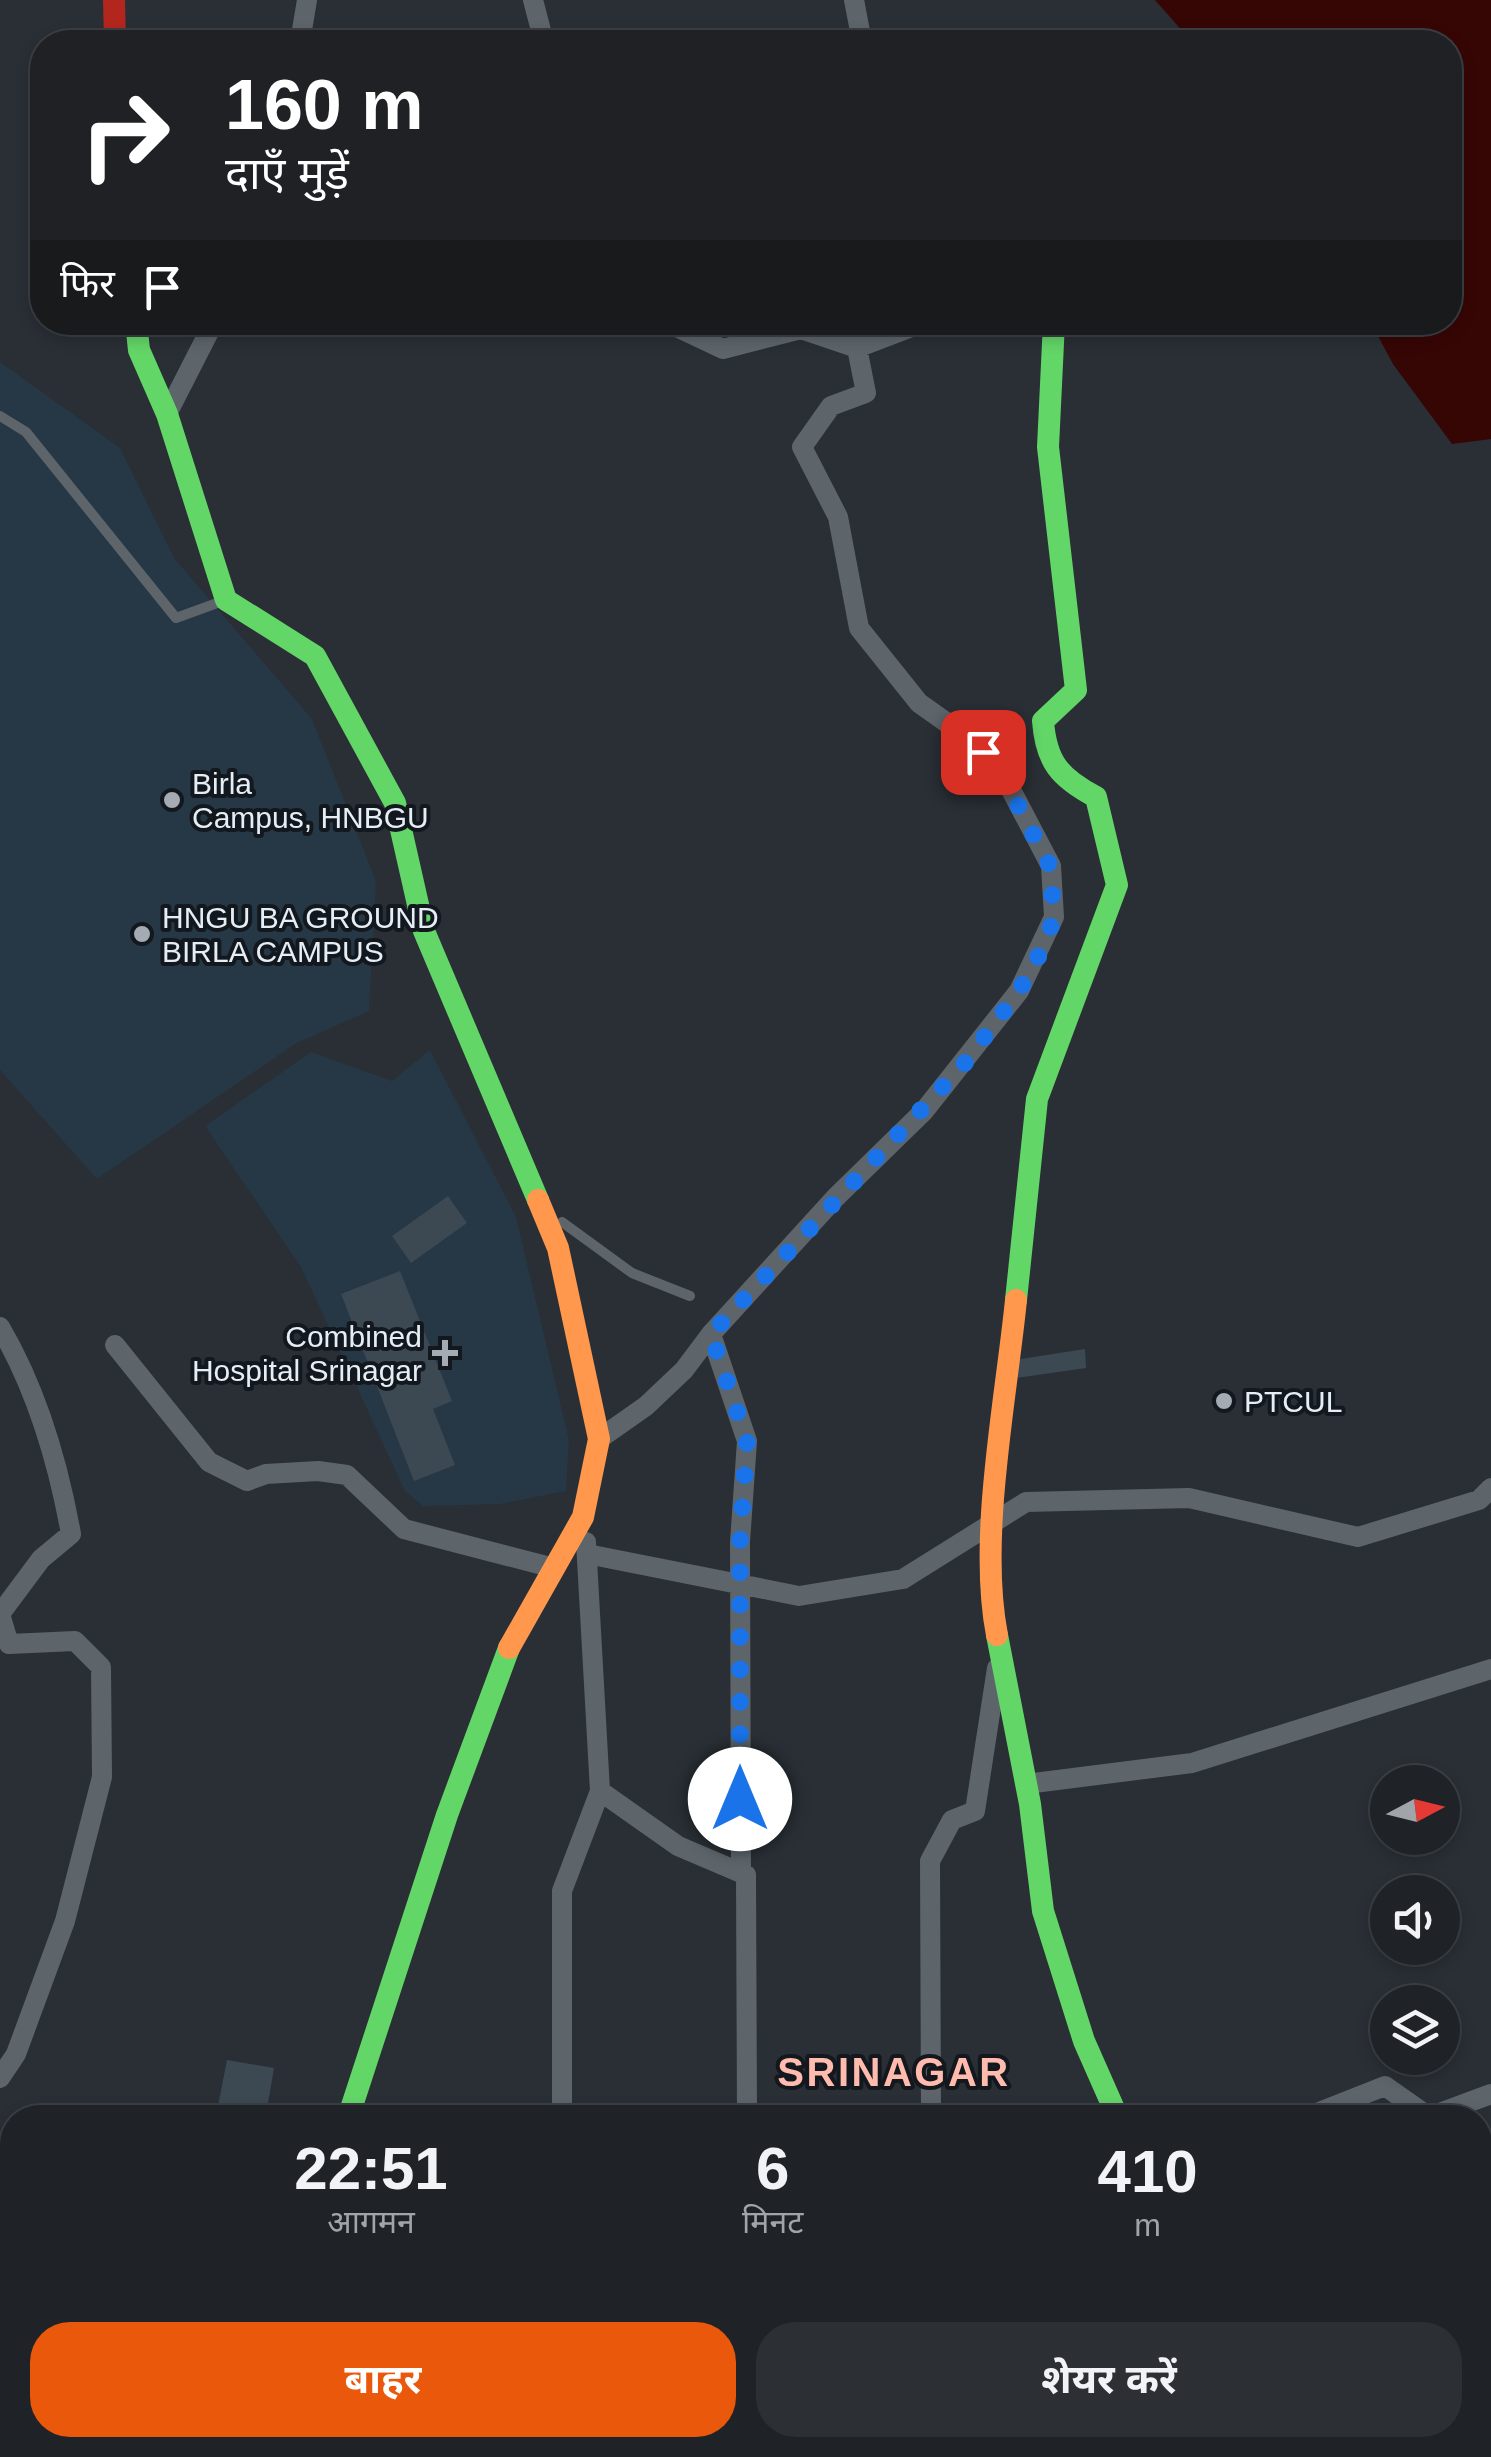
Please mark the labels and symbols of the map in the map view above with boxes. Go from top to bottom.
pin [941,710,1026,795]
place label: Birla Campus, HNBGU [192,767,429,834]
marker: Birla Campus, HNBGU [161,789,183,811]
place label: HNGU BA GROUND BIRLA CAMPUS [162,901,439,968]
marker: HNGU BA GROUND BIRLA CAMPUS [131,923,153,945]
place label: Combined Hospital Srinagar [192,1320,422,1387]
marker: Combined Hospital Srinagar [432,1340,458,1366]
place label: PTCUL [1244,1385,1342,1418]
marker: PTCUL [1213,1390,1235,1412]
position arrow [688,1747,792,1851]
north arrow [1370,1765,1460,1855]
district label: SRINAGAR [777,2050,1011,2094]

